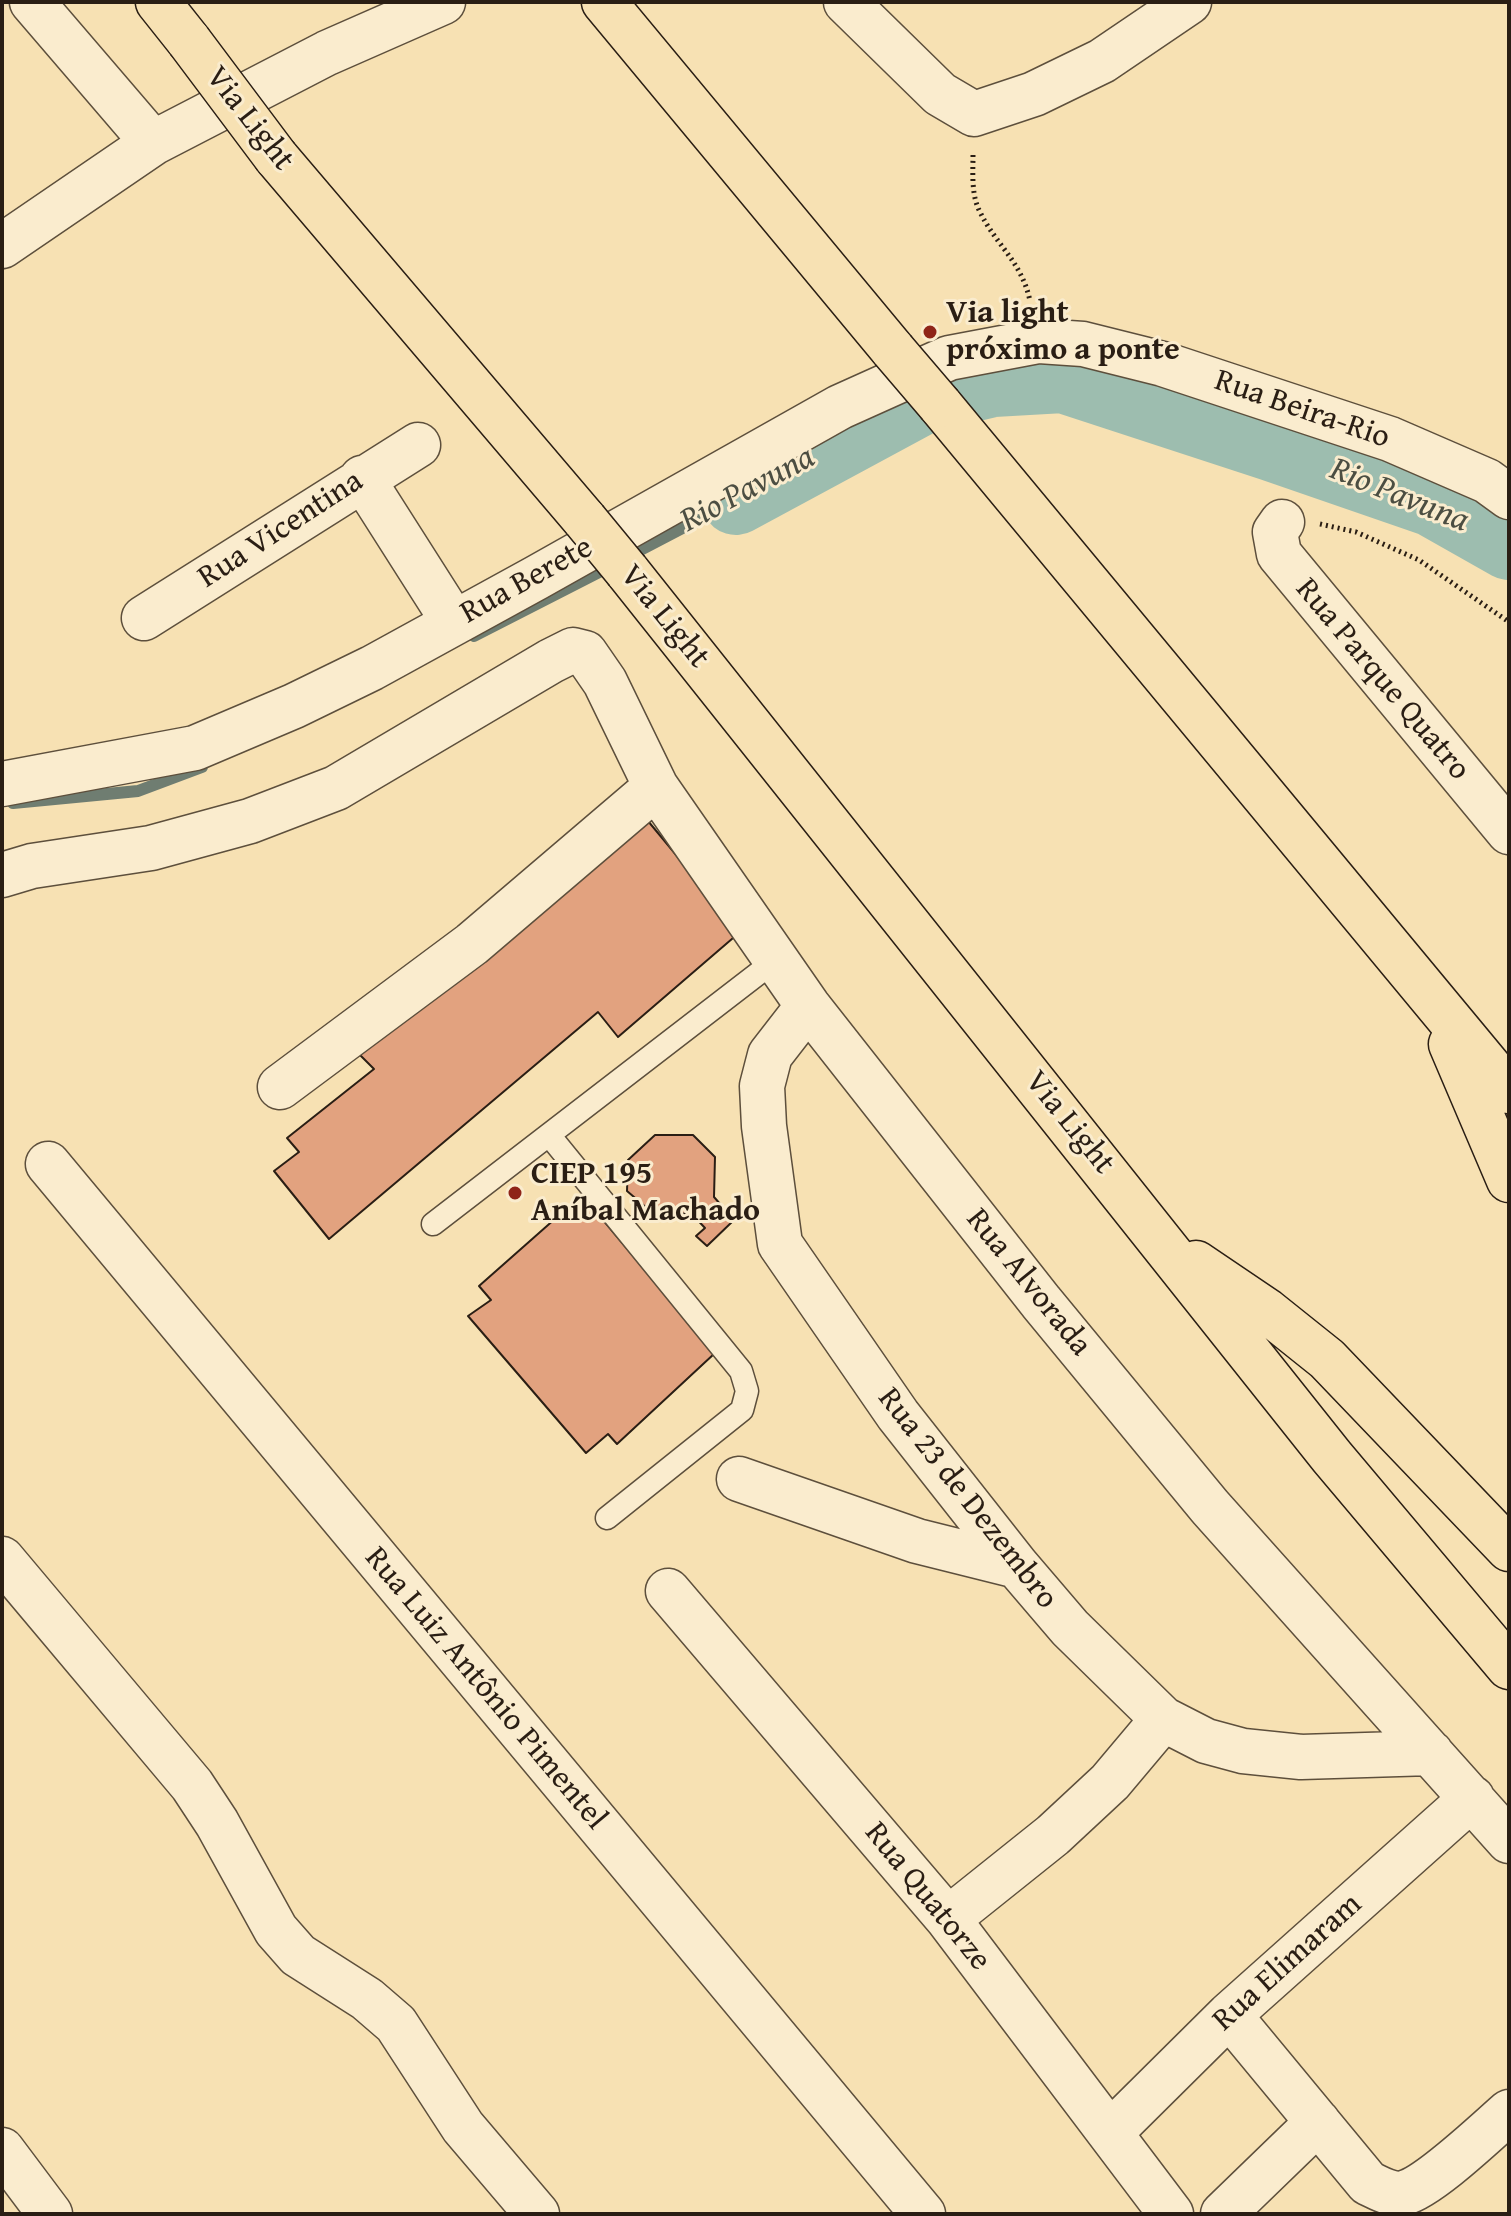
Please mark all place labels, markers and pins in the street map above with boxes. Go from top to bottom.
place label: Via light próximo a ponte [946,295,1180,370]
marker: Via light próximo a ponte [921,323,939,341]
place label: CIEP 195 Aníbal Machado [531,1156,760,1231]
marker: CIEP 195 Aníbal Machado [506,1184,524,1202]

